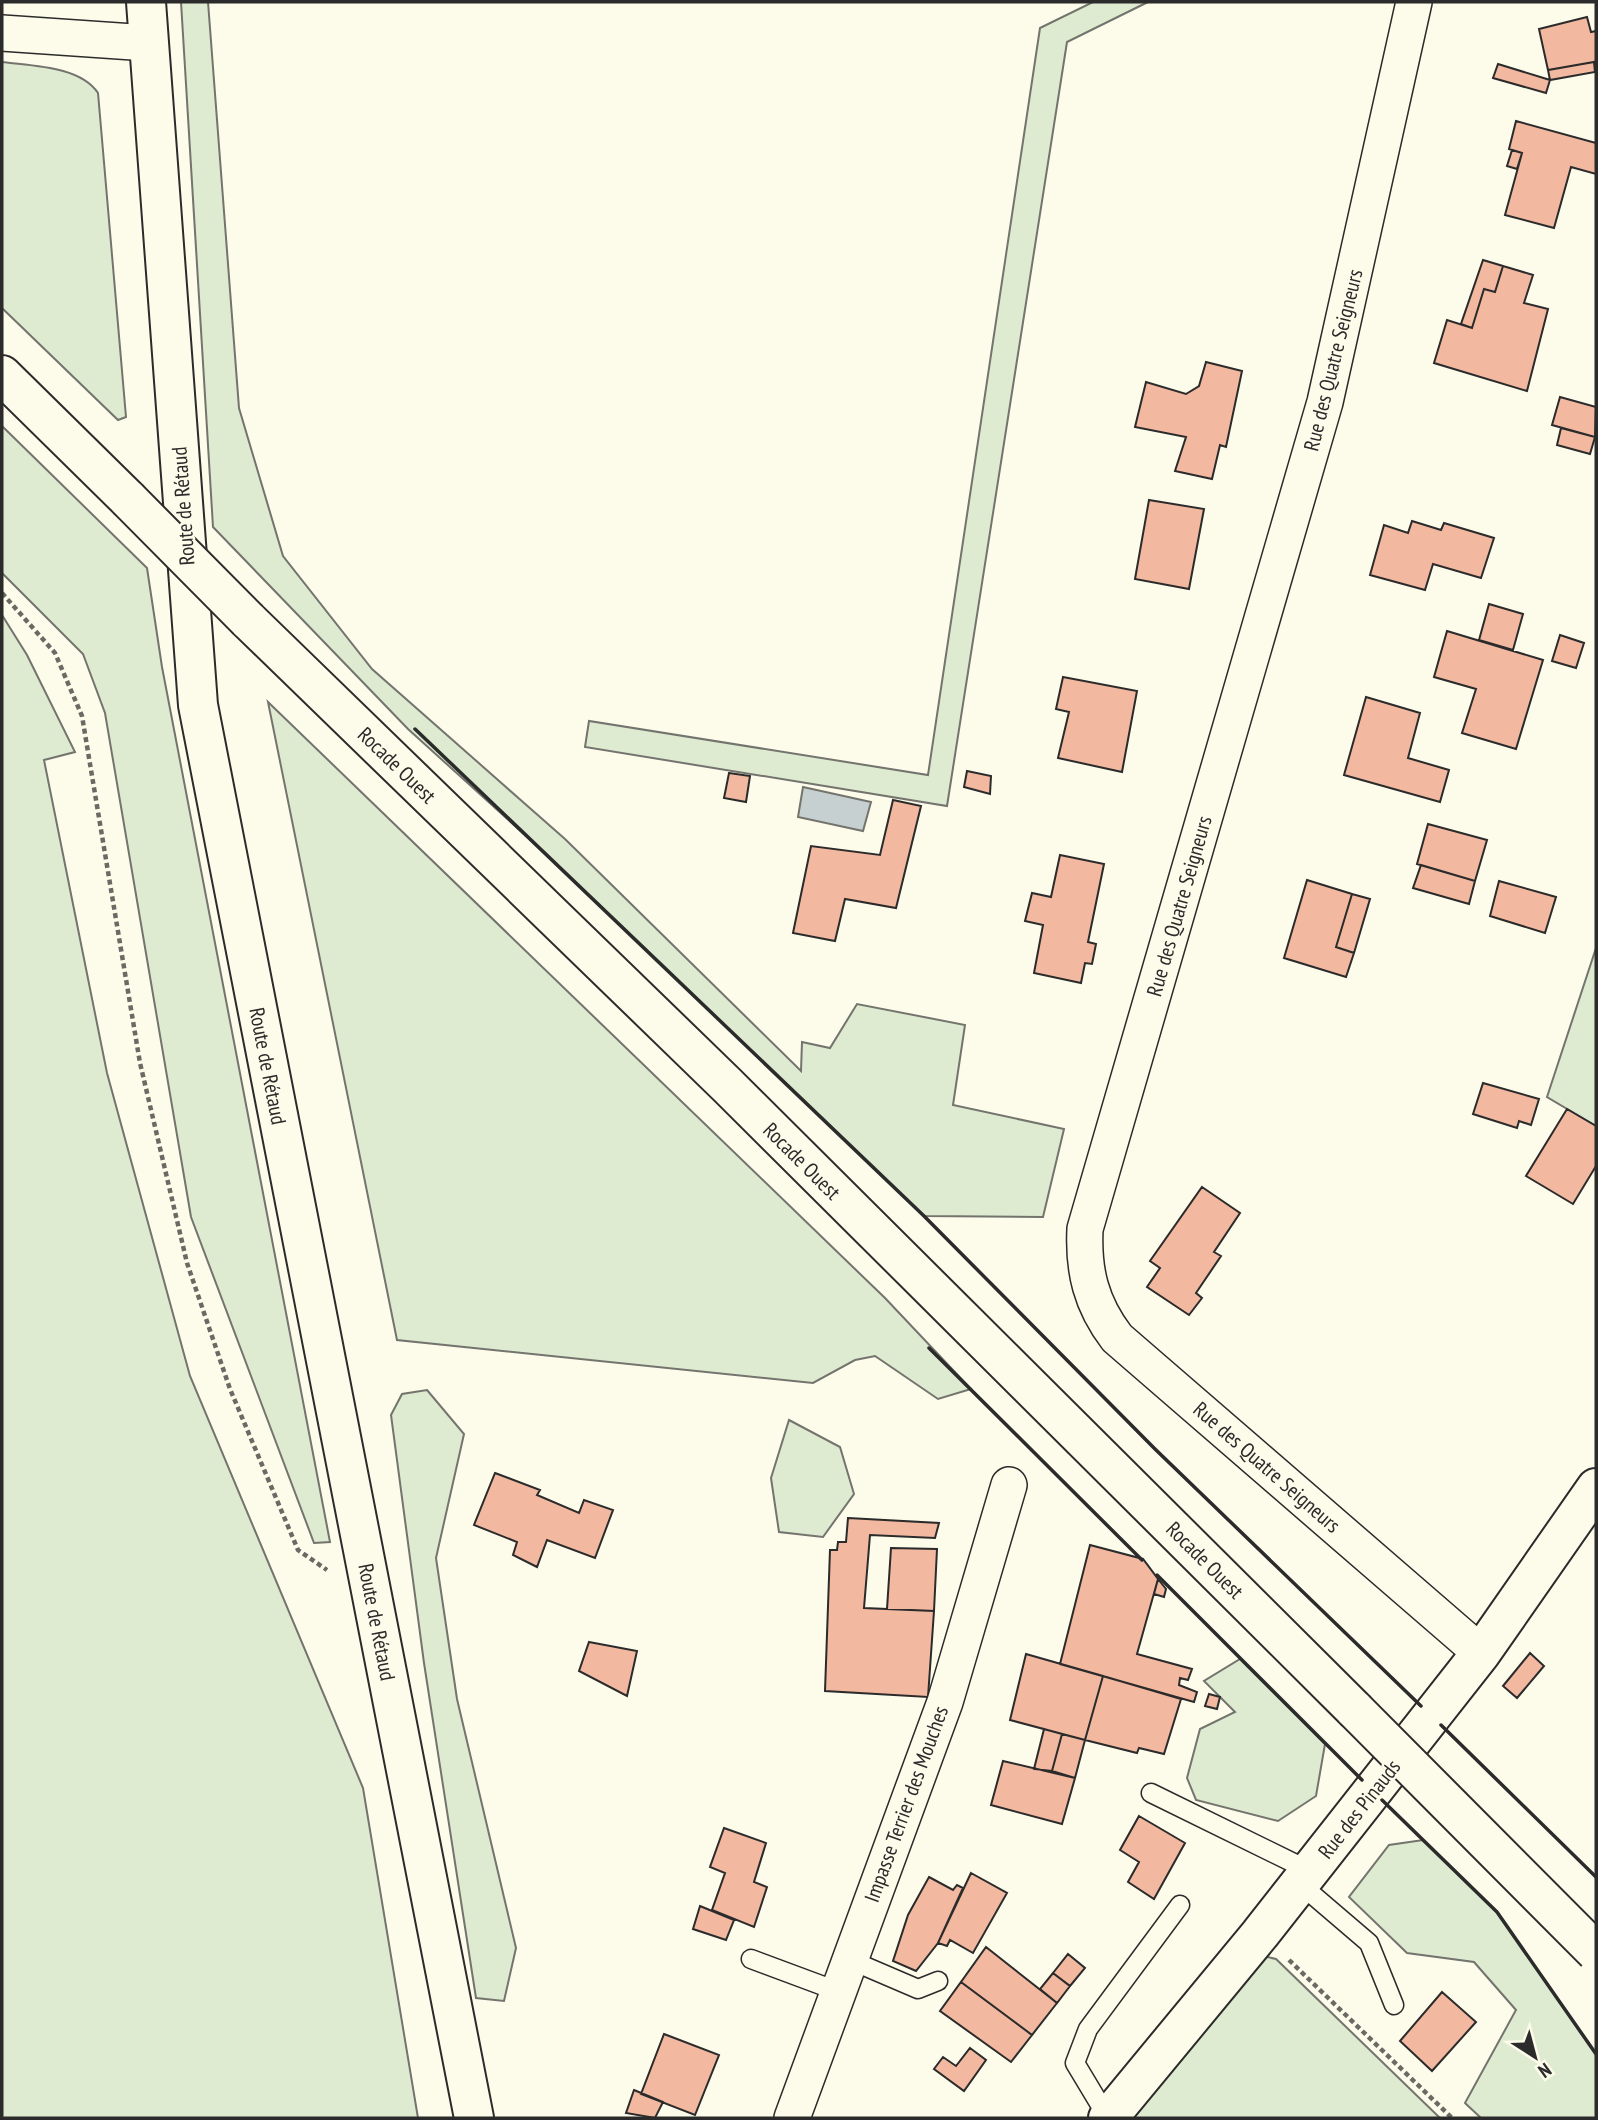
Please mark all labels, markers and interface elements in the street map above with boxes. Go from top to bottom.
street label: Rue des Quatre Seigneurs [1297,266,1369,454]
street label: Route de Rétaud [165,446,201,566]
street label: Rocade Ouest [352,721,442,809]
street label: Rue des Quatre Seigneurs [1140,813,1218,999]
street label: Route de Rétaud [243,1005,293,1127]
street label: Rocade Ouest [758,1117,847,1206]
street label: Rue des Quatre Seigneurs [1188,1396,1346,1538]
street label: Rocade Ouest [1161,1516,1250,1605]
street label: Route de Rétaud [352,1561,402,1683]
street label: Impasse Terrier des Mouches [858,1702,954,1906]
street label: Rue des Pinauds [1312,1754,1406,1864]
north arrow [1500,2022,1570,2092]
text: N [1534,2058,1556,2083]

